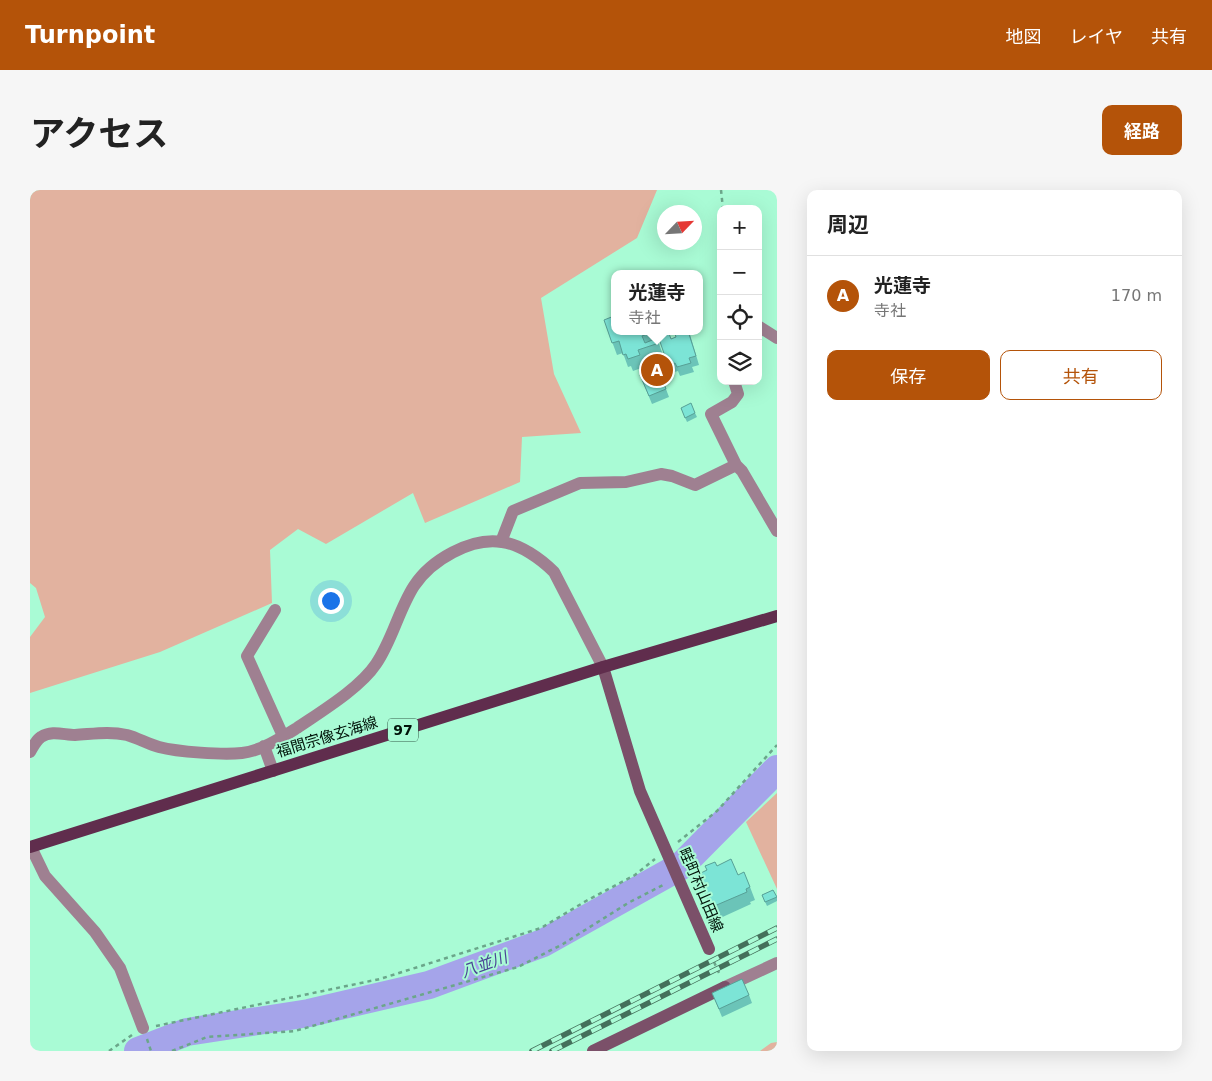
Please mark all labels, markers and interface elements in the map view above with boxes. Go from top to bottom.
text: Turnpoint [25,21,155,49]
text: 地図 [1006,26,1042,47]
text: レイヤ [1070,26,1123,47]
text: 共有 [1151,26,1187,47]
button: 経路 [1102,105,1182,155]
text: アクセス [30,114,168,154]
north arrow [657,205,702,250]
map controls [717,205,762,385]
button: + [717,205,762,250]
text: 周辺 [827,213,869,237]
button: − [717,250,762,295]
popup [611,270,703,335]
text: 光蓮寺 [874,274,931,296]
text: 光蓮寺 [628,281,686,303]
text: A [837,286,849,305]
text: 170 m [1111,286,1162,305]
button: locate [717,295,762,340]
text: 寺社 [874,301,906,320]
text: 寺社 [628,308,661,327]
button: layers [717,340,762,385]
button: 保存 [827,350,990,400]
button: 共有 [1000,350,1162,400]
pin: A [641,351,673,389]
your location [318,588,344,614]
street label: 福間宗像玄海線 [274,713,380,761]
road number: 97 [388,718,418,742]
street label: 畦町村山田線 [675,845,727,935]
water label: 八並川 [458,947,512,982]

